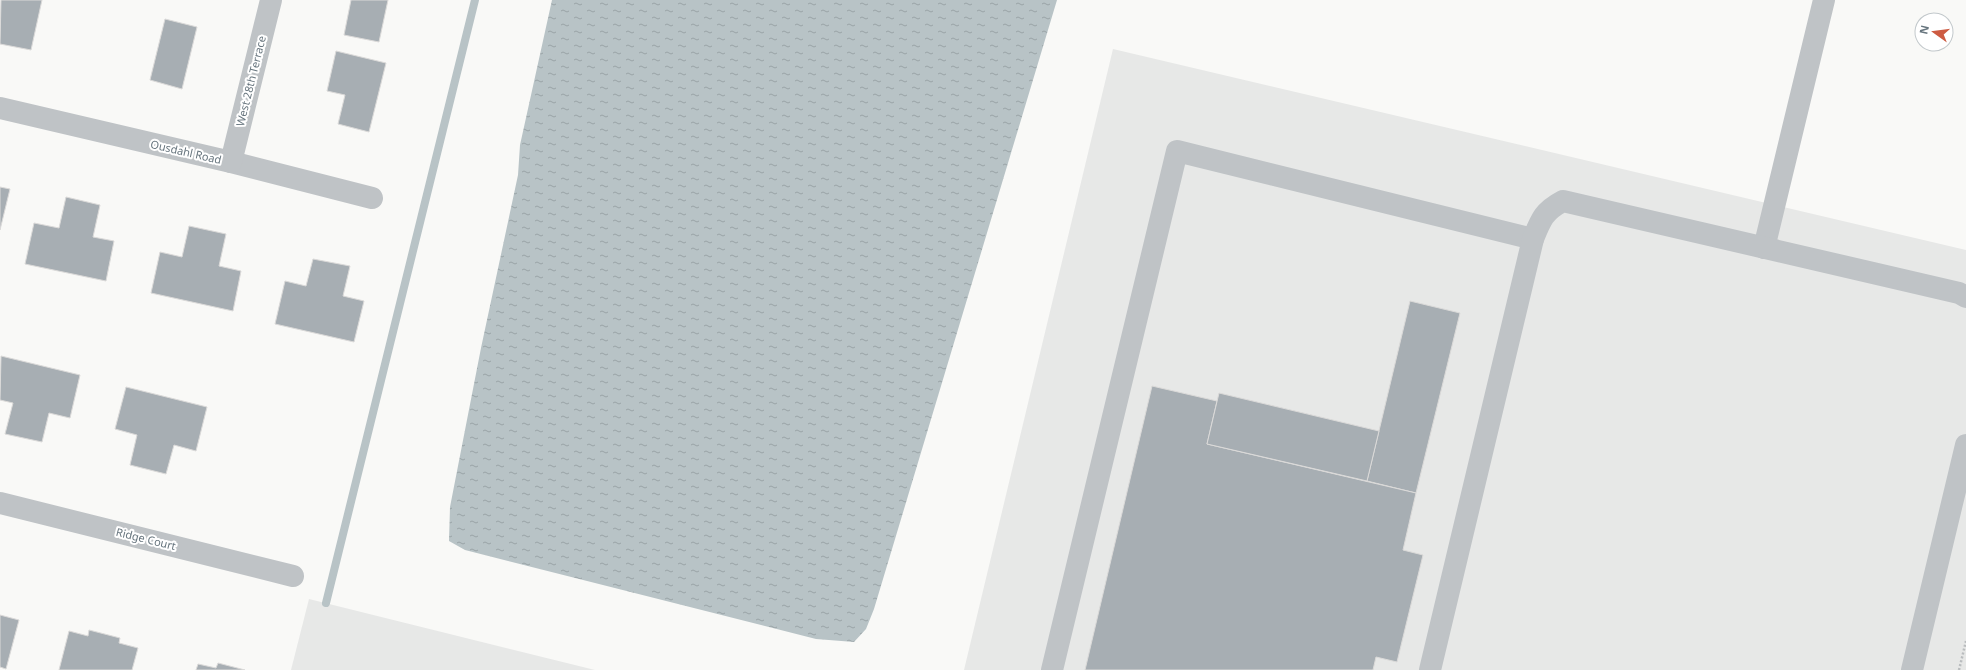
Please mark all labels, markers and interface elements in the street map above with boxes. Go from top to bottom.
north arrow [1914,12,1954,52]
text: N [1915,23,1932,36]
street label: West 28th Terrace [232,34,269,128]
street label: Ousdahl Road [149,136,223,167]
street label: Ridge Court [115,524,178,553]

